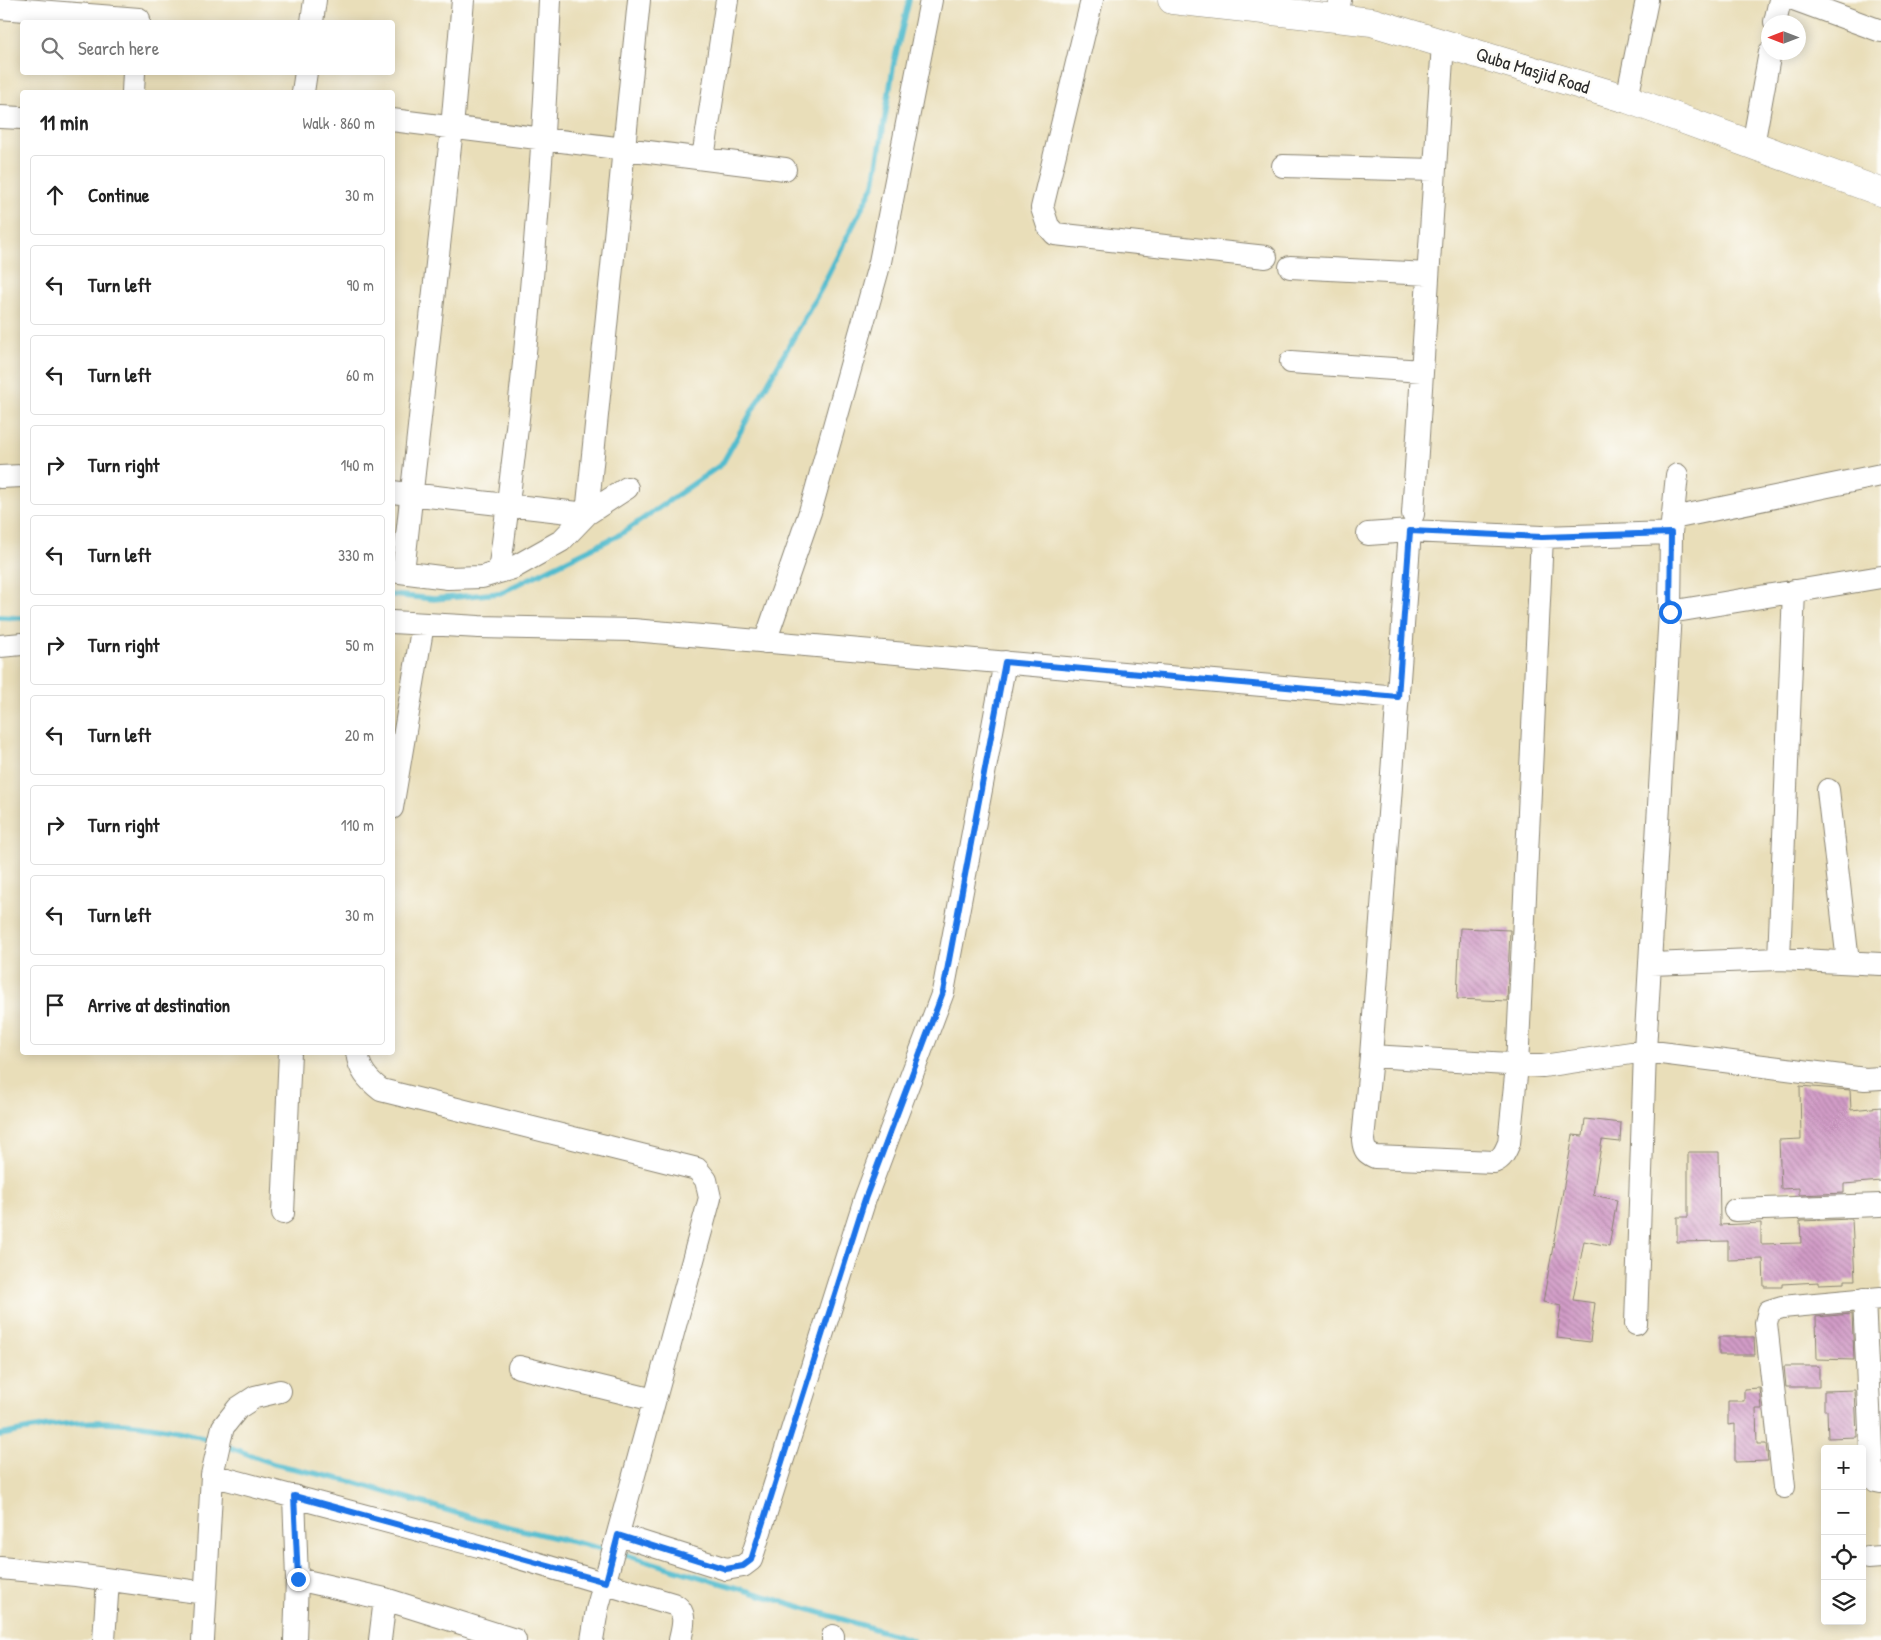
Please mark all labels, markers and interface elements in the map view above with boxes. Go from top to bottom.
north arrow [1761,15,1806,60]
search box [20,20,395,75]
icon: search [38,34,66,62]
text: Search here [78,35,159,61]
street label: Quba Masjid Road [1473,40,1593,100]
text: 11 min [40,108,89,137]
text: Walk · 860 m [302,112,375,134]
icon: ahead [41,181,69,209]
text: Continue [88,182,149,208]
text: 30 m [345,184,374,206]
icon: left [41,271,69,299]
text: Turn left [88,272,151,298]
text: 90 m [346,274,374,296]
icon: left [41,361,69,389]
text: Turn left [88,362,151,388]
text: 60 m [346,364,374,386]
icon: right [41,451,69,479]
text: Turn right [88,452,159,478]
text: 140 m [340,454,374,476]
icon: left [41,541,69,569]
text: Turn left [88,542,151,568]
text: 330 m [338,544,374,566]
route start [1659,601,1682,624]
icon: right [41,631,69,659]
text: Turn right [88,632,159,658]
text: 50 m [346,634,374,656]
icon: left [41,721,69,749]
text: Turn left [88,722,151,748]
text: 20 m [345,724,374,746]
icon: right [41,811,69,839]
text: Turn right [88,812,159,838]
text: 110 m [341,814,374,836]
icon: left [41,901,69,929]
text: Turn left [88,902,151,928]
text: 30 m [345,904,374,926]
icon: arrive [41,991,69,1019]
text: Arrive at destination [88,992,230,1018]
map controls [1821,1445,1866,1625]
button: + [1821,1445,1866,1490]
button: − [1821,1490,1866,1535]
button: locate [1821,1535,1866,1580]
route end [287,1568,310,1591]
button: layers [1821,1580,1866,1625]

